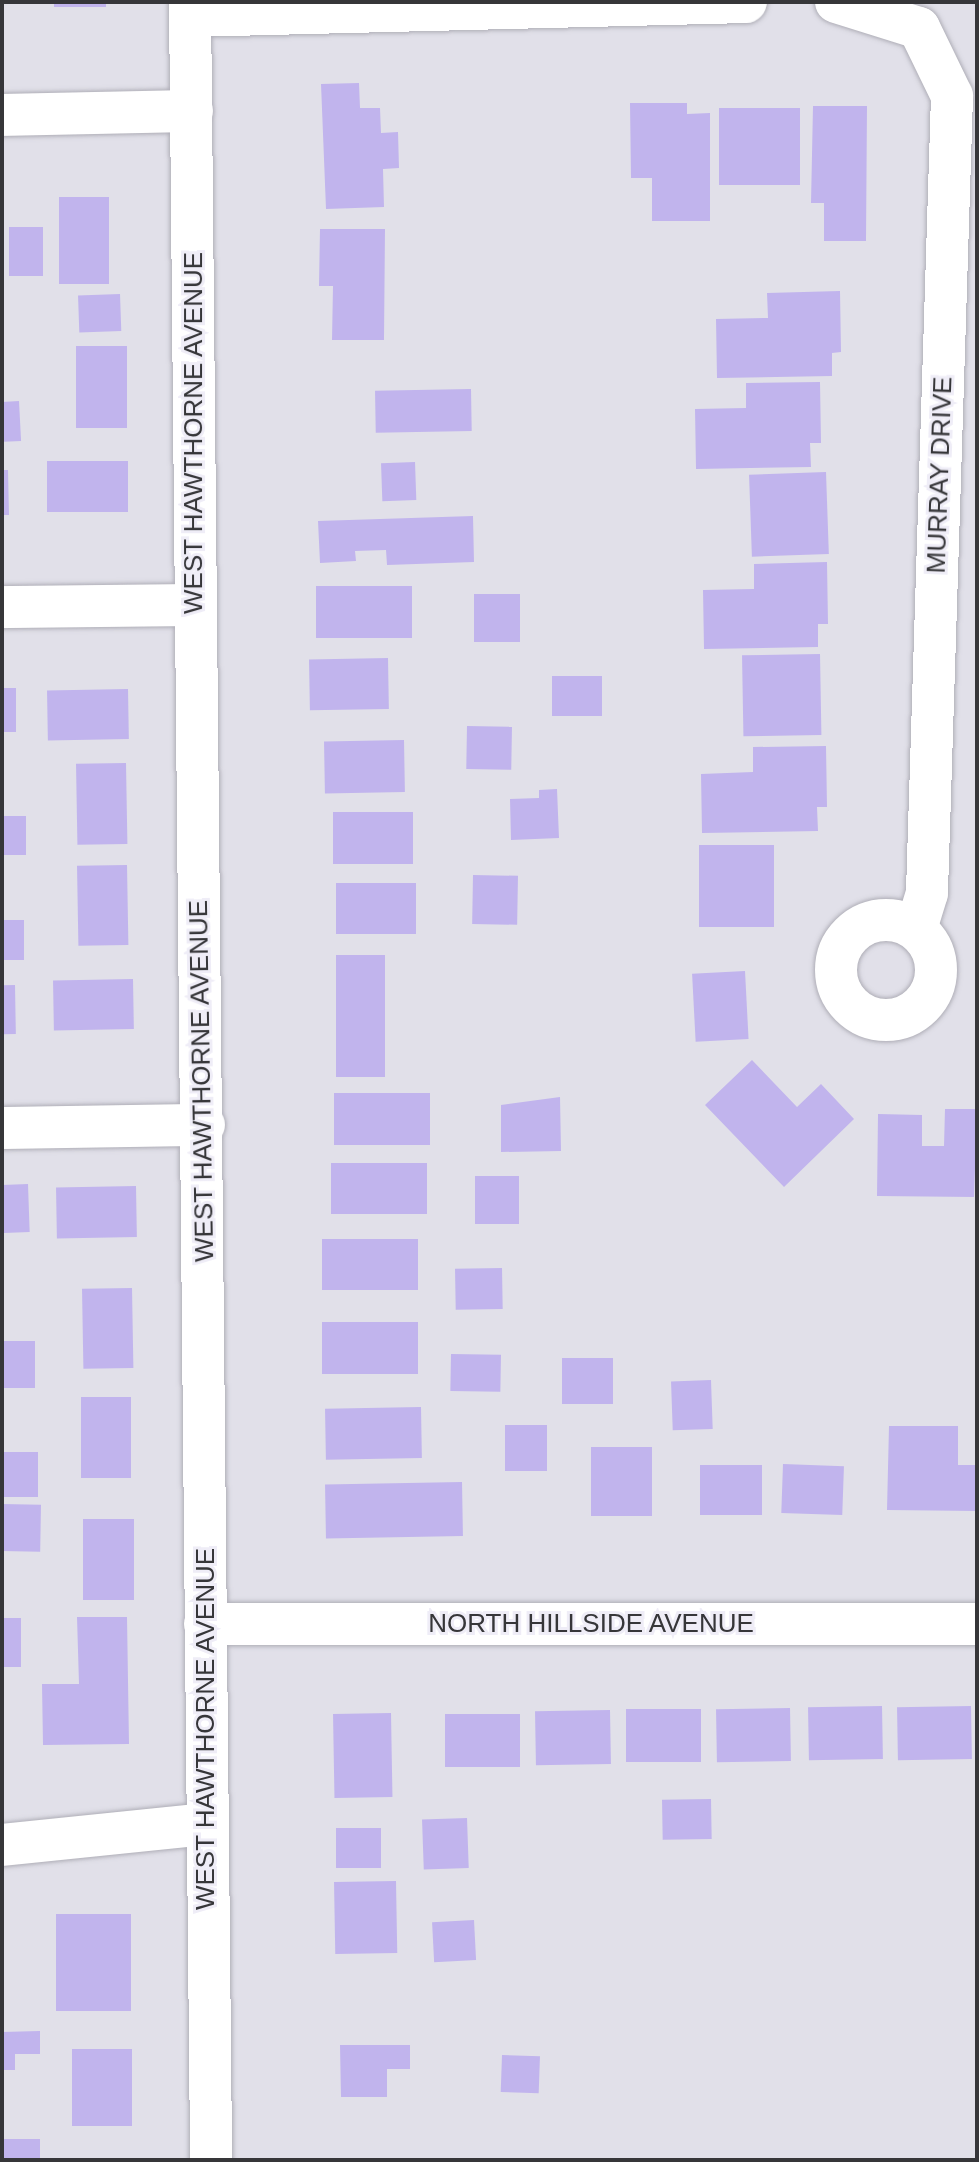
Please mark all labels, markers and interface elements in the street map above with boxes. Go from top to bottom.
street label: WEST HAWTHORNE AVENUE [178,251,210,615]
street label: MURRAY DRIVE [921,376,959,574]
street label: WEST HAWTHORNE AVENUE [183,899,221,1263]
street label: WEST HAWTHORNE AVENUE [190,1547,222,1911]
street label: NORTH HILLSIDE AVENUE [427,1608,755,1640]

